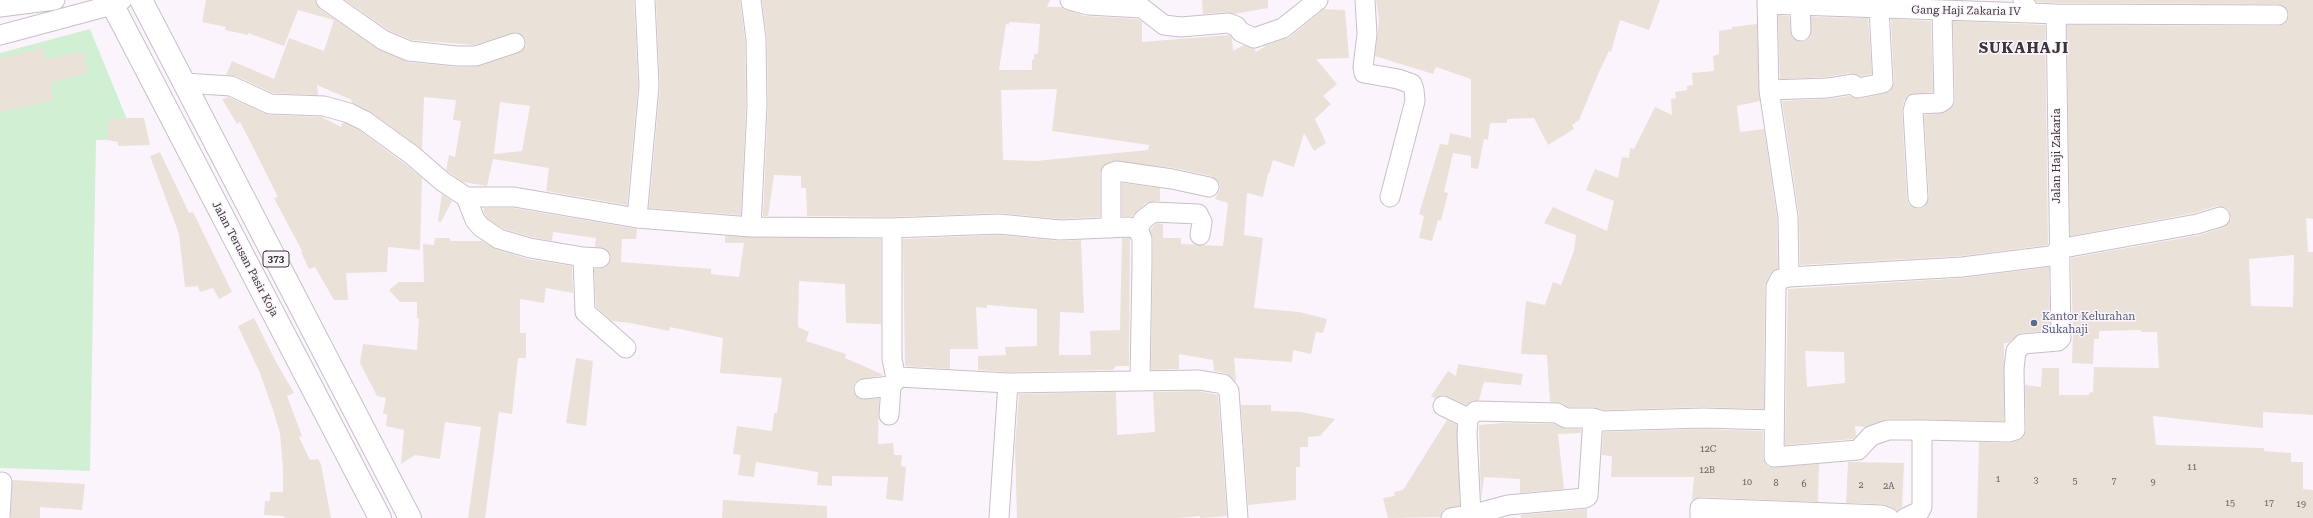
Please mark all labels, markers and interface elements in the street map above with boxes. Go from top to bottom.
street label: Gang Haji Zakaria IV [1911,3,2021,19]
district label: SUKAHAJI [1979,40,2069,58]
street label: Jalan Haji Zakaria [2050,108,2064,204]
street label: Jalan Terusan Pasir Koja [209,199,281,319]
road number: 373 [263,251,289,267]
place label: Kantor Kelurahan Sukahaji [2042,310,2135,336]
marker: Kantor Kelurahan Sukahaji [2029,318,2039,328]
house number: 12C [1700,444,1716,454]
house number: 11 [2187,462,2197,472]
house number: 12B [1699,465,1715,475]
house number: 1 [1995,474,2001,484]
house number: 3 [2033,475,2039,485]
house number: 5 [2072,476,2078,486]
house number: 7 [2111,476,2117,486]
house number: 10 [1742,477,1752,487]
house number: 9 [2150,477,2156,487]
house number: 8 [1773,478,1779,488]
house number: 6 [1801,479,1807,489]
house number: 2 [1858,480,1864,490]
house number: 2A [1883,481,1895,491]
house number: 15 [2225,498,2235,508]
house number: 17 [2264,498,2274,508]
house number: 19 [2296,499,2306,509]

